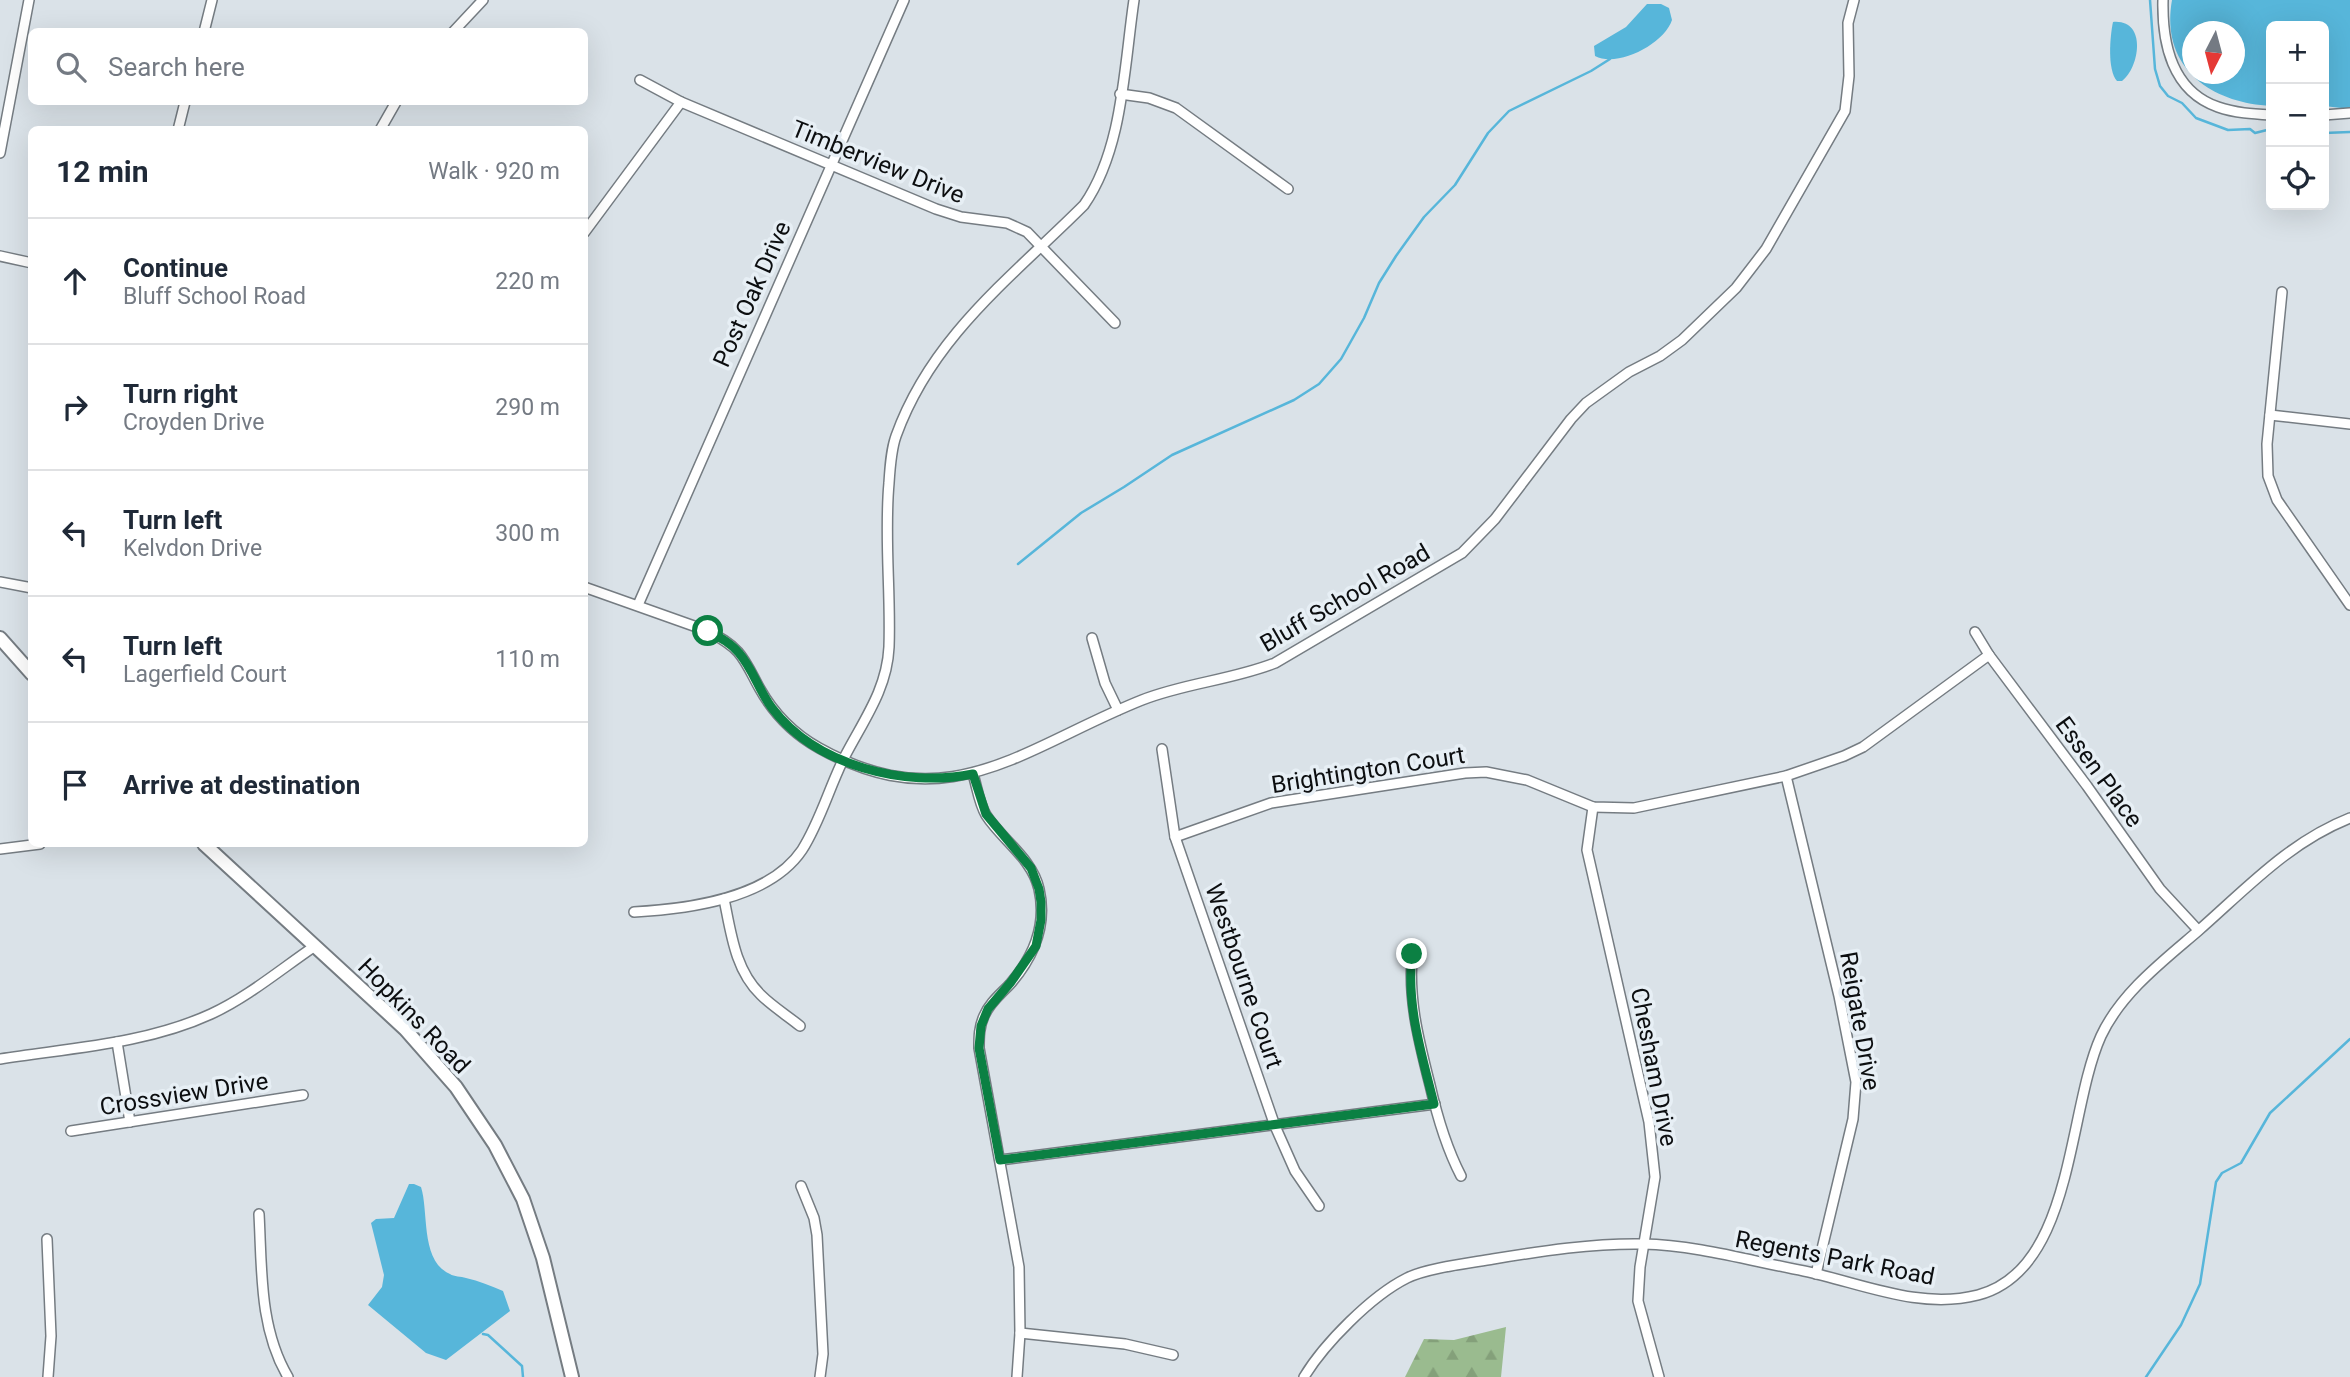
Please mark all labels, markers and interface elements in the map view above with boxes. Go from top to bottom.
north arrow [2182,21,2245,84]
map controls [2266,21,2329,210]
button: + [2266,21,2329,84]
search box [28,28,588,105]
icon: search [52,48,90,86]
text: Search here [108,52,245,82]
button: − [2266,84,2329,147]
street label: Timberview Drive [788,115,968,209]
button: locate [2266,147,2329,210]
text: 12 min [56,154,149,189]
text: Walk · 920 m [428,158,560,185]
street label: Post Oak Drive [707,217,797,371]
text: Continue [123,253,228,283]
icon: ahead [56,262,94,300]
text: 220 m [495,268,560,295]
text: Bluff School Road [123,283,306,310]
text: Turn right [123,379,238,409]
icon: right [56,388,94,426]
text: 290 m [495,394,560,421]
text: Croyden Drive [123,409,264,436]
text: Turn left [123,505,222,535]
icon: left [56,514,94,552]
text: 300 m [495,520,560,547]
text: Kelvdon Drive [123,535,262,562]
street label: Bluff School Road [1255,538,1435,658]
route start [692,615,723,646]
text: Turn left [123,631,222,661]
icon: left [56,640,94,678]
text: 110 m [495,646,560,673]
text: Lagerfield Court [123,661,287,688]
street label: Essen Place [2050,711,2148,833]
street label: Brightington Court [1269,741,1467,799]
icon: arrive [56,766,94,804]
text: Arrive at destination [123,770,360,800]
street label: Westbourne Court [1199,880,1289,1072]
route end [1396,938,1427,969]
street label: Reigate Drive [1834,949,1886,1093]
street label: Hopkins Road [352,953,476,1079]
street label: Chesham Drive [1625,985,1683,1149]
street label: Crossview Drive [98,1067,270,1121]
street label: Regents Park Road [1733,1225,1937,1291]

